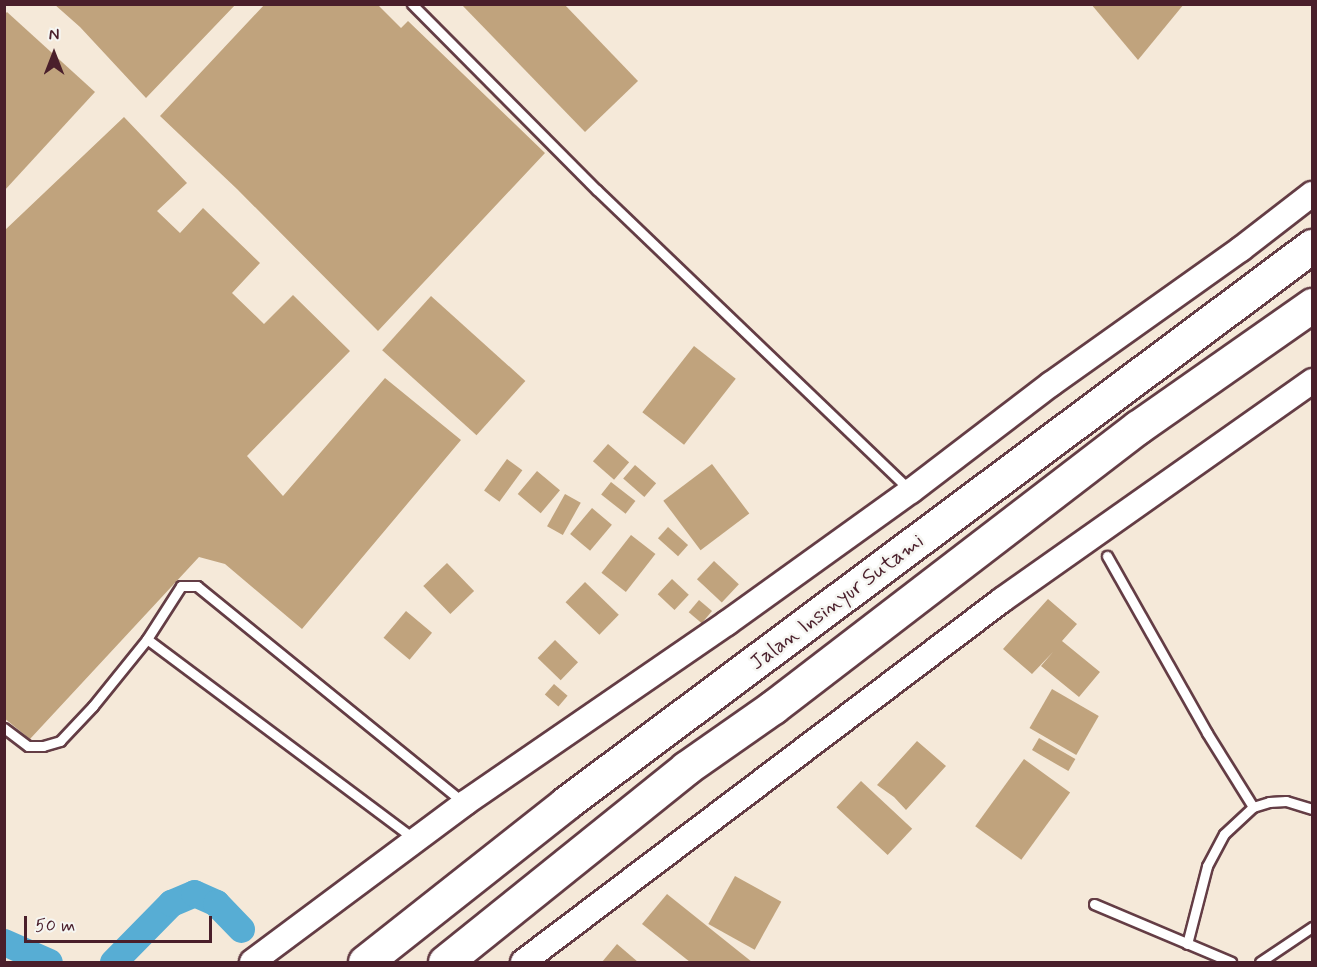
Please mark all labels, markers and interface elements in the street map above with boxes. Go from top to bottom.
north arrow [24,24,84,84]
text: N [49,25,59,46]
street label: Jalan Insinyur Sutami [743,527,931,677]
scale bar [27,904,214,942]
text: 50 m [35,914,75,938]

